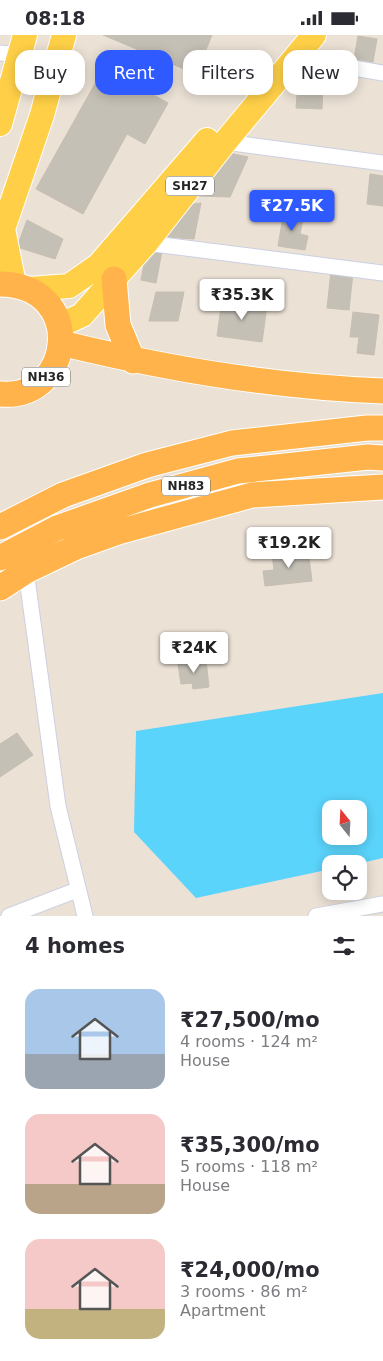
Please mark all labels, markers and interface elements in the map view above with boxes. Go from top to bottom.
text: 08:18 [25,7,85,29]
chip: Buy [15,50,85,95]
chip: Rent [95,50,173,95]
chip: Filters [183,50,273,95]
chip: New [283,50,358,95]
road number: SH27 [166,177,214,195]
pin: ₹27.5K [251,189,333,232]
text: ₹27.5K [260,196,324,215]
pin: ₹35.3K [201,279,283,321]
text: ₹35.3K [210,285,274,304]
road number: NH36 [22,367,70,387]
road number: NH83 [162,477,210,496]
pin: ₹19.2K [248,527,330,569]
text: ₹19.2K [257,533,321,552]
pin: ₹24K [164,631,224,674]
text: ₹24K [171,638,217,657]
north arrow [322,800,368,845]
map controls [322,800,367,900]
button: locate [322,855,367,900]
icon: filters [330,932,358,960]
text: 4 homes [25,934,125,958]
text: ₹27,500/mo [180,1008,320,1032]
icon: home [65,1009,125,1069]
text: 4 rooms · 124 m² [180,1032,318,1051]
text: House [180,1051,230,1070]
text: ₹35,300/mo [180,1133,320,1157]
icon: home [65,1134,125,1194]
text: 5 rooms · 118 m² [180,1157,318,1176]
text: House [180,1176,230,1195]
text: ₹24,000/mo [180,1258,320,1282]
icon: home [65,1259,125,1319]
text: 3 rooms · 86 m² [180,1282,308,1301]
text: Apartment [180,1301,266,1320]

